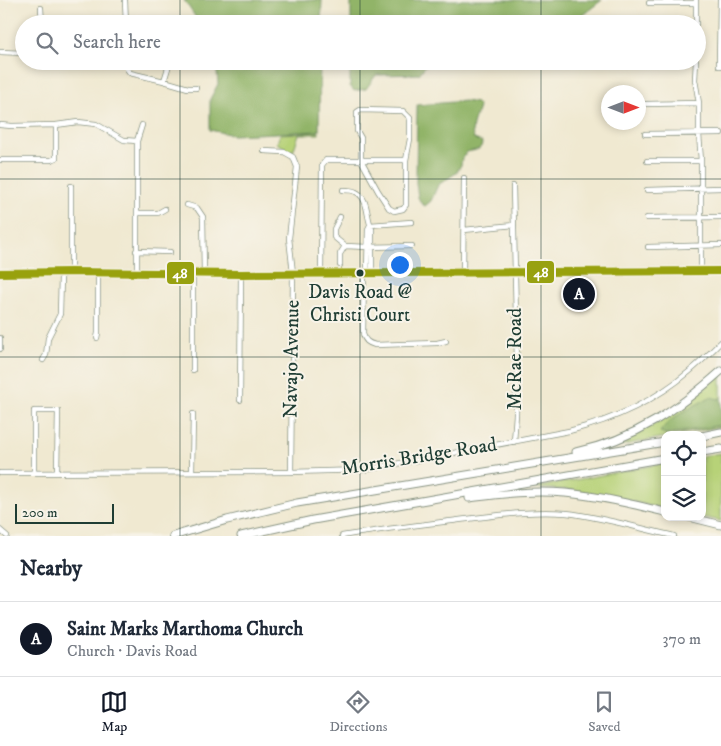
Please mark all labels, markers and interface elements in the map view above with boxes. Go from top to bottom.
search box [15,15,706,70]
icon: search [33,29,61,57]
text: Search here [73,31,161,54]
north arrow [601,85,646,130]
your location [387,252,413,278]
line badge: 48 [526,260,555,284]
line badge: 48 [166,261,195,285]
text: 48 [532,264,549,282]
text: 48 [171,265,188,283]
marker: Davis Road @ Christi Court [355,268,365,278]
pin: A [563,275,595,313]
place label: Davis Road @ Christi Court [308,281,412,327]
street label: Navajo Avenue [278,300,306,418]
street label: McRae Road [503,308,528,410]
map controls [661,431,706,521]
button: locate [661,431,706,476]
street label: Morris Bridge Road [339,432,499,482]
button: layers [661,476,706,521]
scale bar [15,501,114,524]
text: 200 m [22,504,57,522]
text: Nearby [20,556,82,582]
text: Saint Marks Marthoma Church [67,618,303,641]
text: A [31,629,41,649]
text: 370 m [663,629,701,649]
text: Church · Davis Road [67,641,197,661]
tab: Map [100,688,128,736]
tab: Directions [329,688,387,736]
tab: Saved [588,688,621,736]

